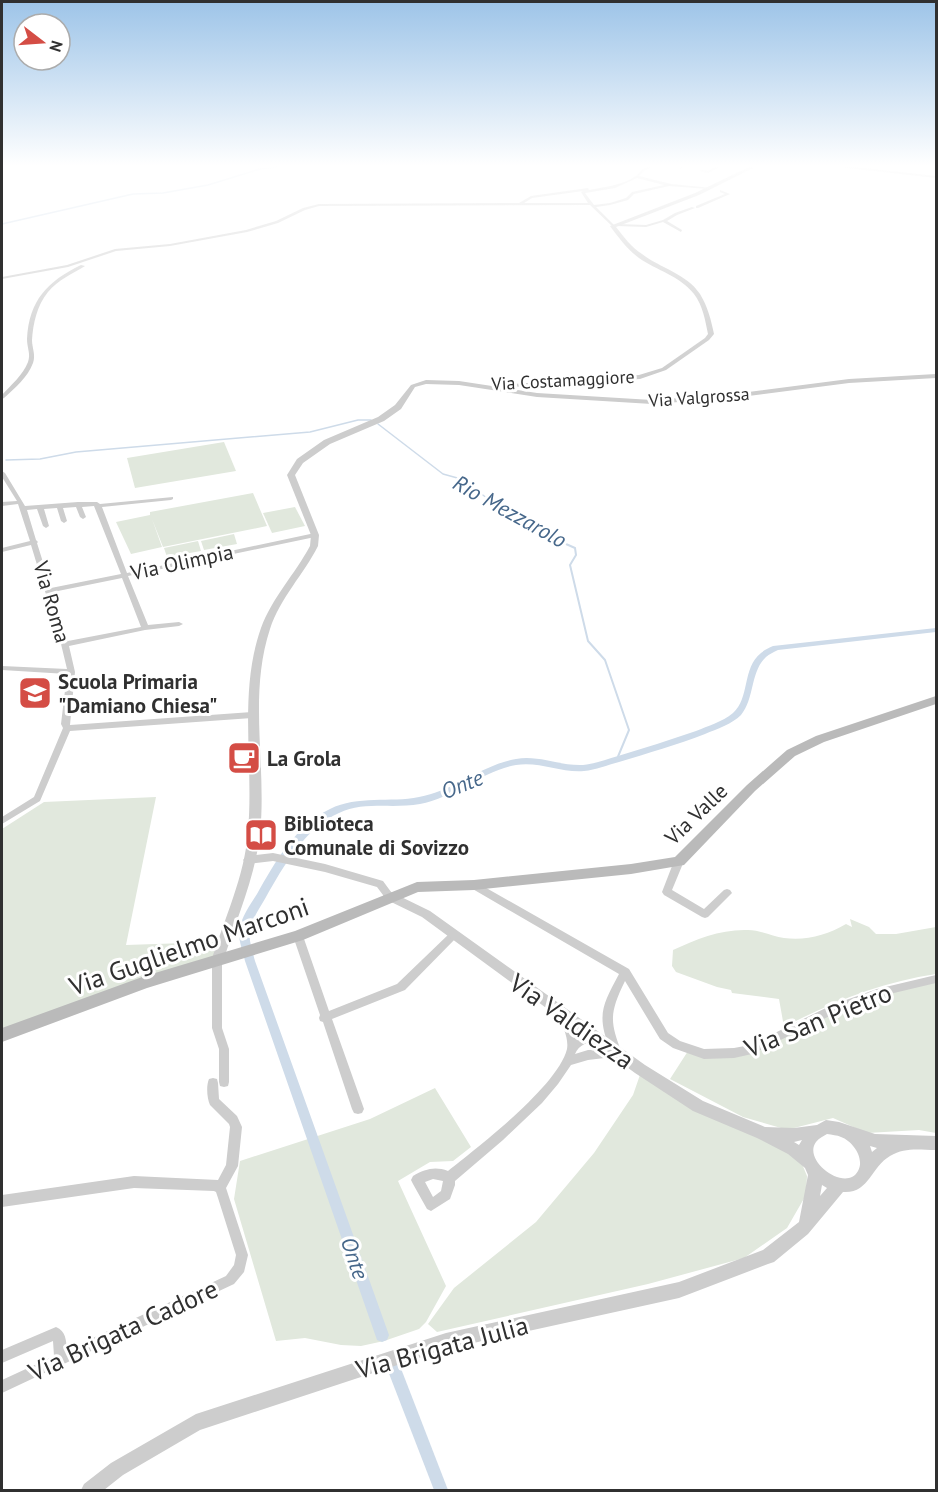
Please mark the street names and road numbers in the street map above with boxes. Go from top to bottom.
street label: Via Costamaggiore [490,365,635,395]
street label: Via Valgrossa [647,382,750,412]
street label: Via Olimpia [127,538,236,586]
street label: Via Roma [27,557,77,646]
street label: Via Valle [658,777,733,851]
street label: Via Guglielmo Marconi [64,889,313,1003]
street label: Via Valdiezza [502,965,641,1076]
street label: Via San Pietro [739,976,896,1065]
street label: Via Brigata Cadore [22,1272,223,1389]
street label: Via Brigata Julia [351,1308,532,1386]

